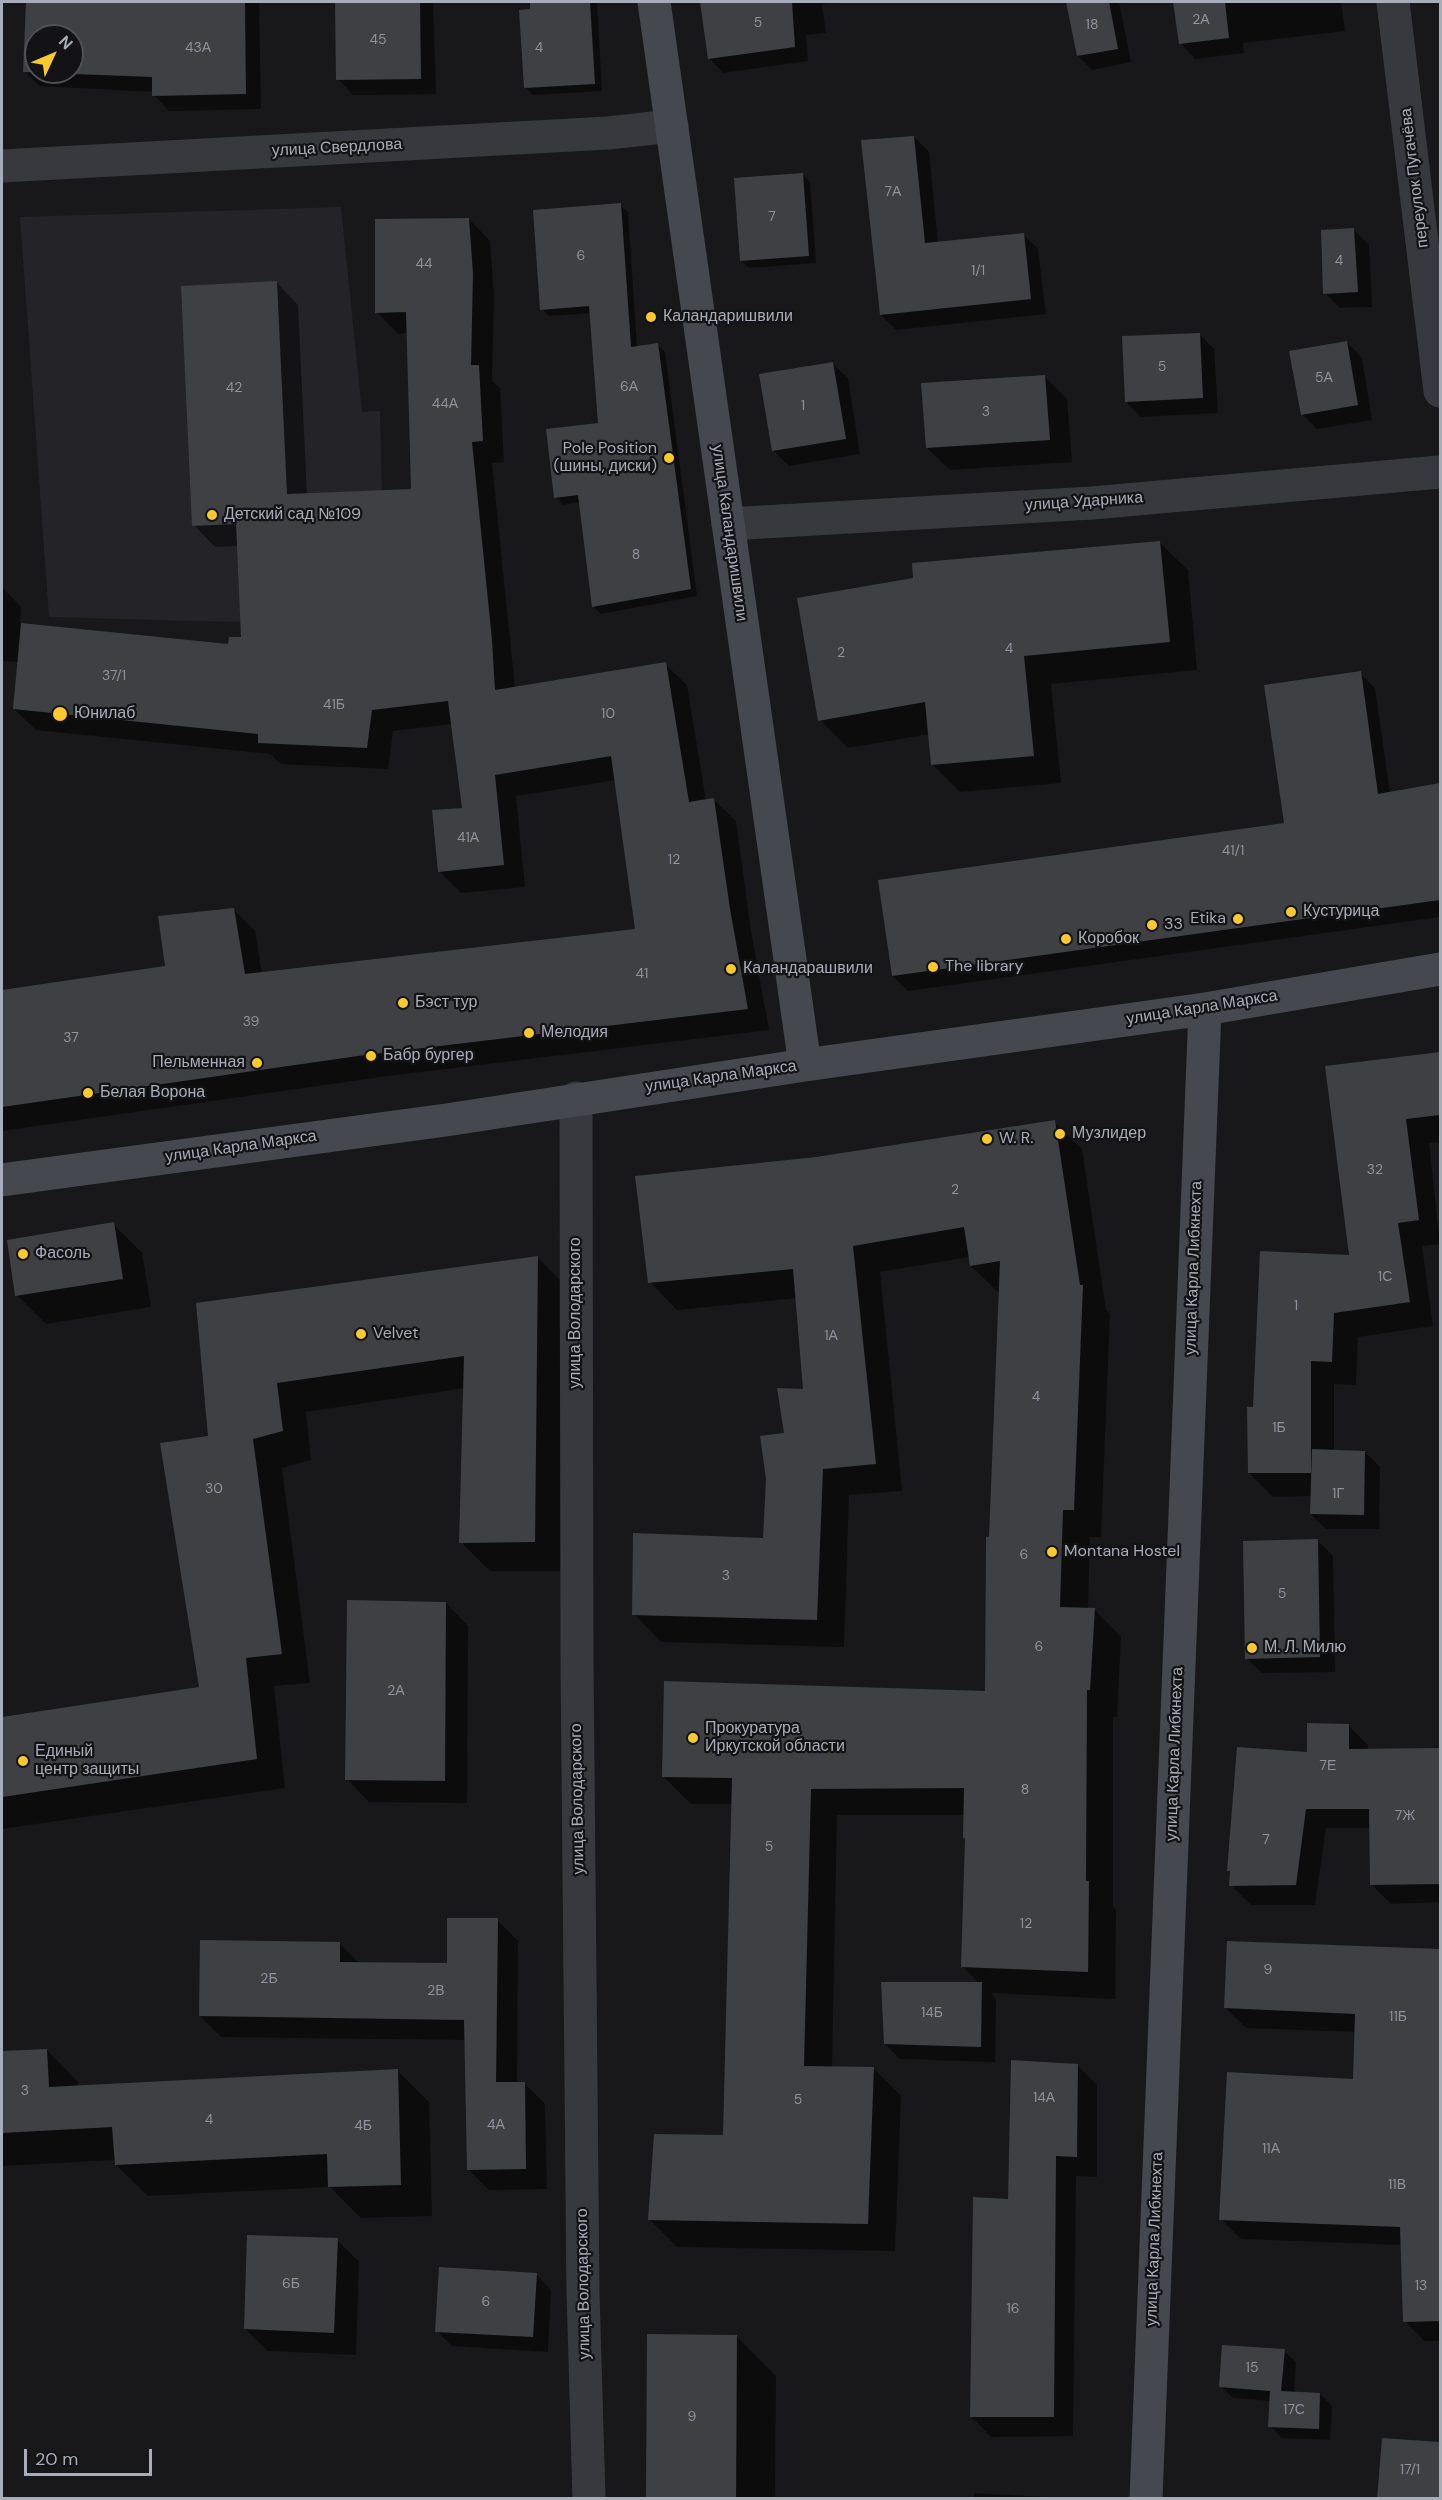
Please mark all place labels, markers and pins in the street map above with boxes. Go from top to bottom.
place label: Каландаришвили [663,307,793,327]
marker: Каландаришвили [644,310,658,324]
place label: Pole Position (шины, диски) [554,439,657,477]
marker: Pole Position (шины, диски) [662,451,676,465]
place label: Детский сад №109 [224,505,361,525]
marker: Детский сад №109 [205,508,219,522]
place label: Юнилаб [74,704,135,724]
marker: Юнилаб [51,705,69,723]
place label: Кустурица [1303,902,1379,922]
marker: Кустурица [1284,905,1298,919]
place label: Etika [1190,909,1226,929]
marker: Etika [1231,912,1245,926]
place label: 33 [1164,915,1183,935]
marker: 33 [1145,918,1159,932]
place label: Коробок [1078,929,1139,949]
marker: Коробок [1059,932,1073,946]
place label: The library [945,957,1023,977]
place label: Каландарашвили [743,959,873,979]
marker: The library [926,960,940,974]
marker: Каландарашвили [724,962,738,976]
place label: Бэст тур [415,993,477,1013]
marker: Бэст тур [396,996,410,1010]
place label: Мелодия [541,1023,608,1043]
marker: Мелодия [522,1026,536,1040]
place label: Бабр бургер [383,1046,474,1066]
marker: Бабр бургер [364,1049,378,1063]
place label: Пельменная [152,1053,245,1073]
marker: Пельменная [250,1056,264,1070]
place label: Белая Ворона [100,1083,205,1103]
marker: Белая Ворона [81,1086,95,1100]
place label: Музлидер [1072,1124,1146,1144]
marker: Музлидер [1053,1127,1067,1141]
place label: W. R. [999,1129,1033,1149]
marker: W. R. [980,1132,994,1146]
place label: Фасоль [35,1244,90,1264]
marker: Фасоль [16,1247,30,1261]
place label: Velvet [373,1324,418,1344]
marker: Velvet [354,1327,368,1341]
place label: Montana Hostel [1064,1542,1180,1562]
marker: Montana Hostel [1045,1545,1059,1559]
place label: М. Л. Милю [1264,1638,1346,1658]
marker: М. Л. Милю [1245,1641,1259,1655]
place label: Прокуратура Иркутской области [705,1719,845,1757]
marker: Прокуратура Иркутской области [686,1731,700,1745]
place label: Единый центр защиты [35,1742,139,1780]
marker: Единый центр защиты [16,1754,30,1768]

